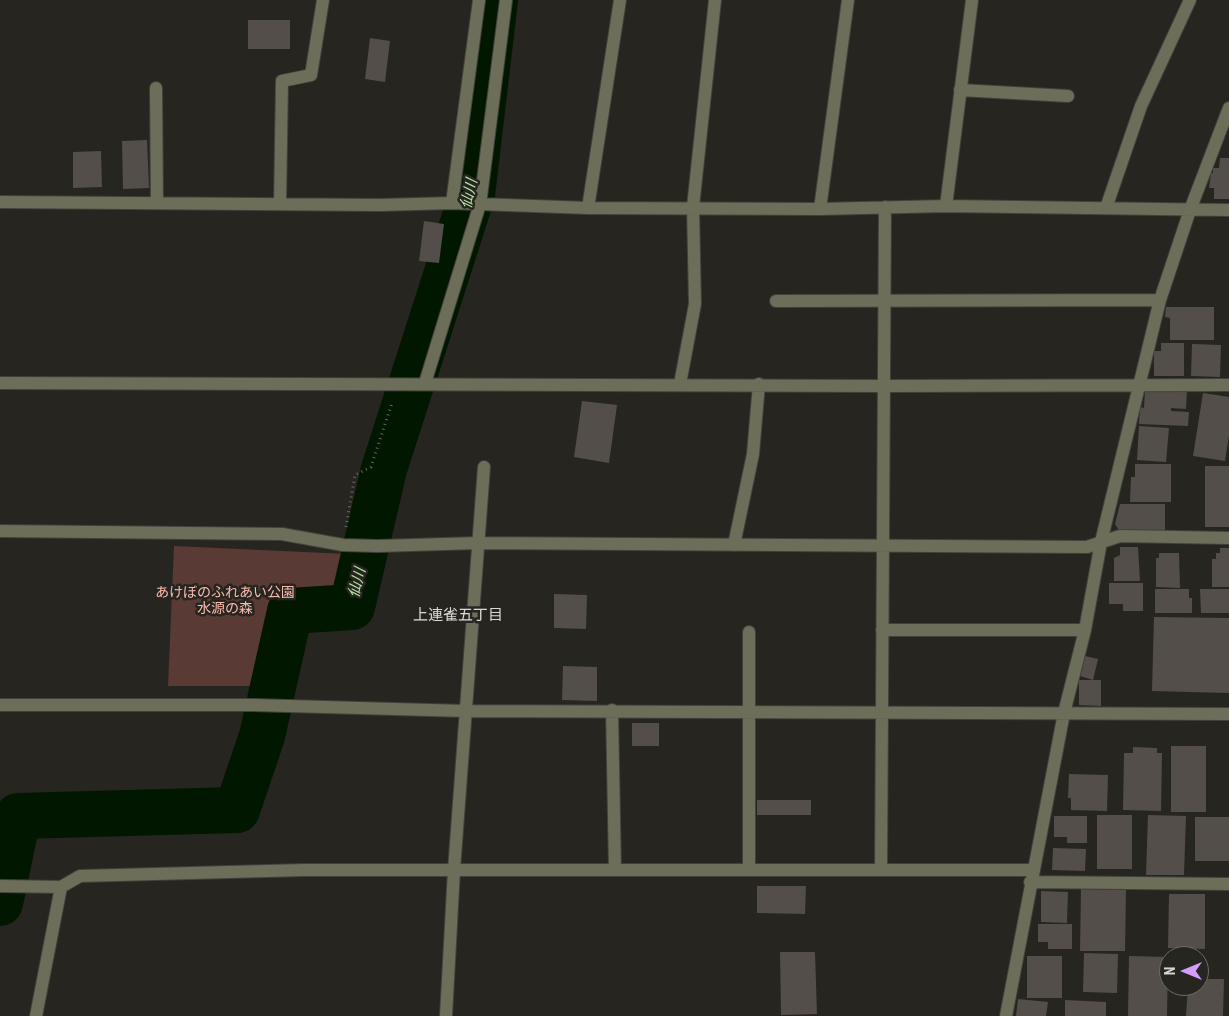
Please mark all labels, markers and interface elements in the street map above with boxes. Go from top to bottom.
water label: 仙川 [458,177,482,211]
water label: 仙川 [346,566,370,600]
park label: あけぼのふれあい公園 水源の森 [155,585,295,618]
district label: 上連雀五丁目 [413,607,503,625]
north arrow [1159,946,1209,996]
text: N [1162,967,1178,975]

